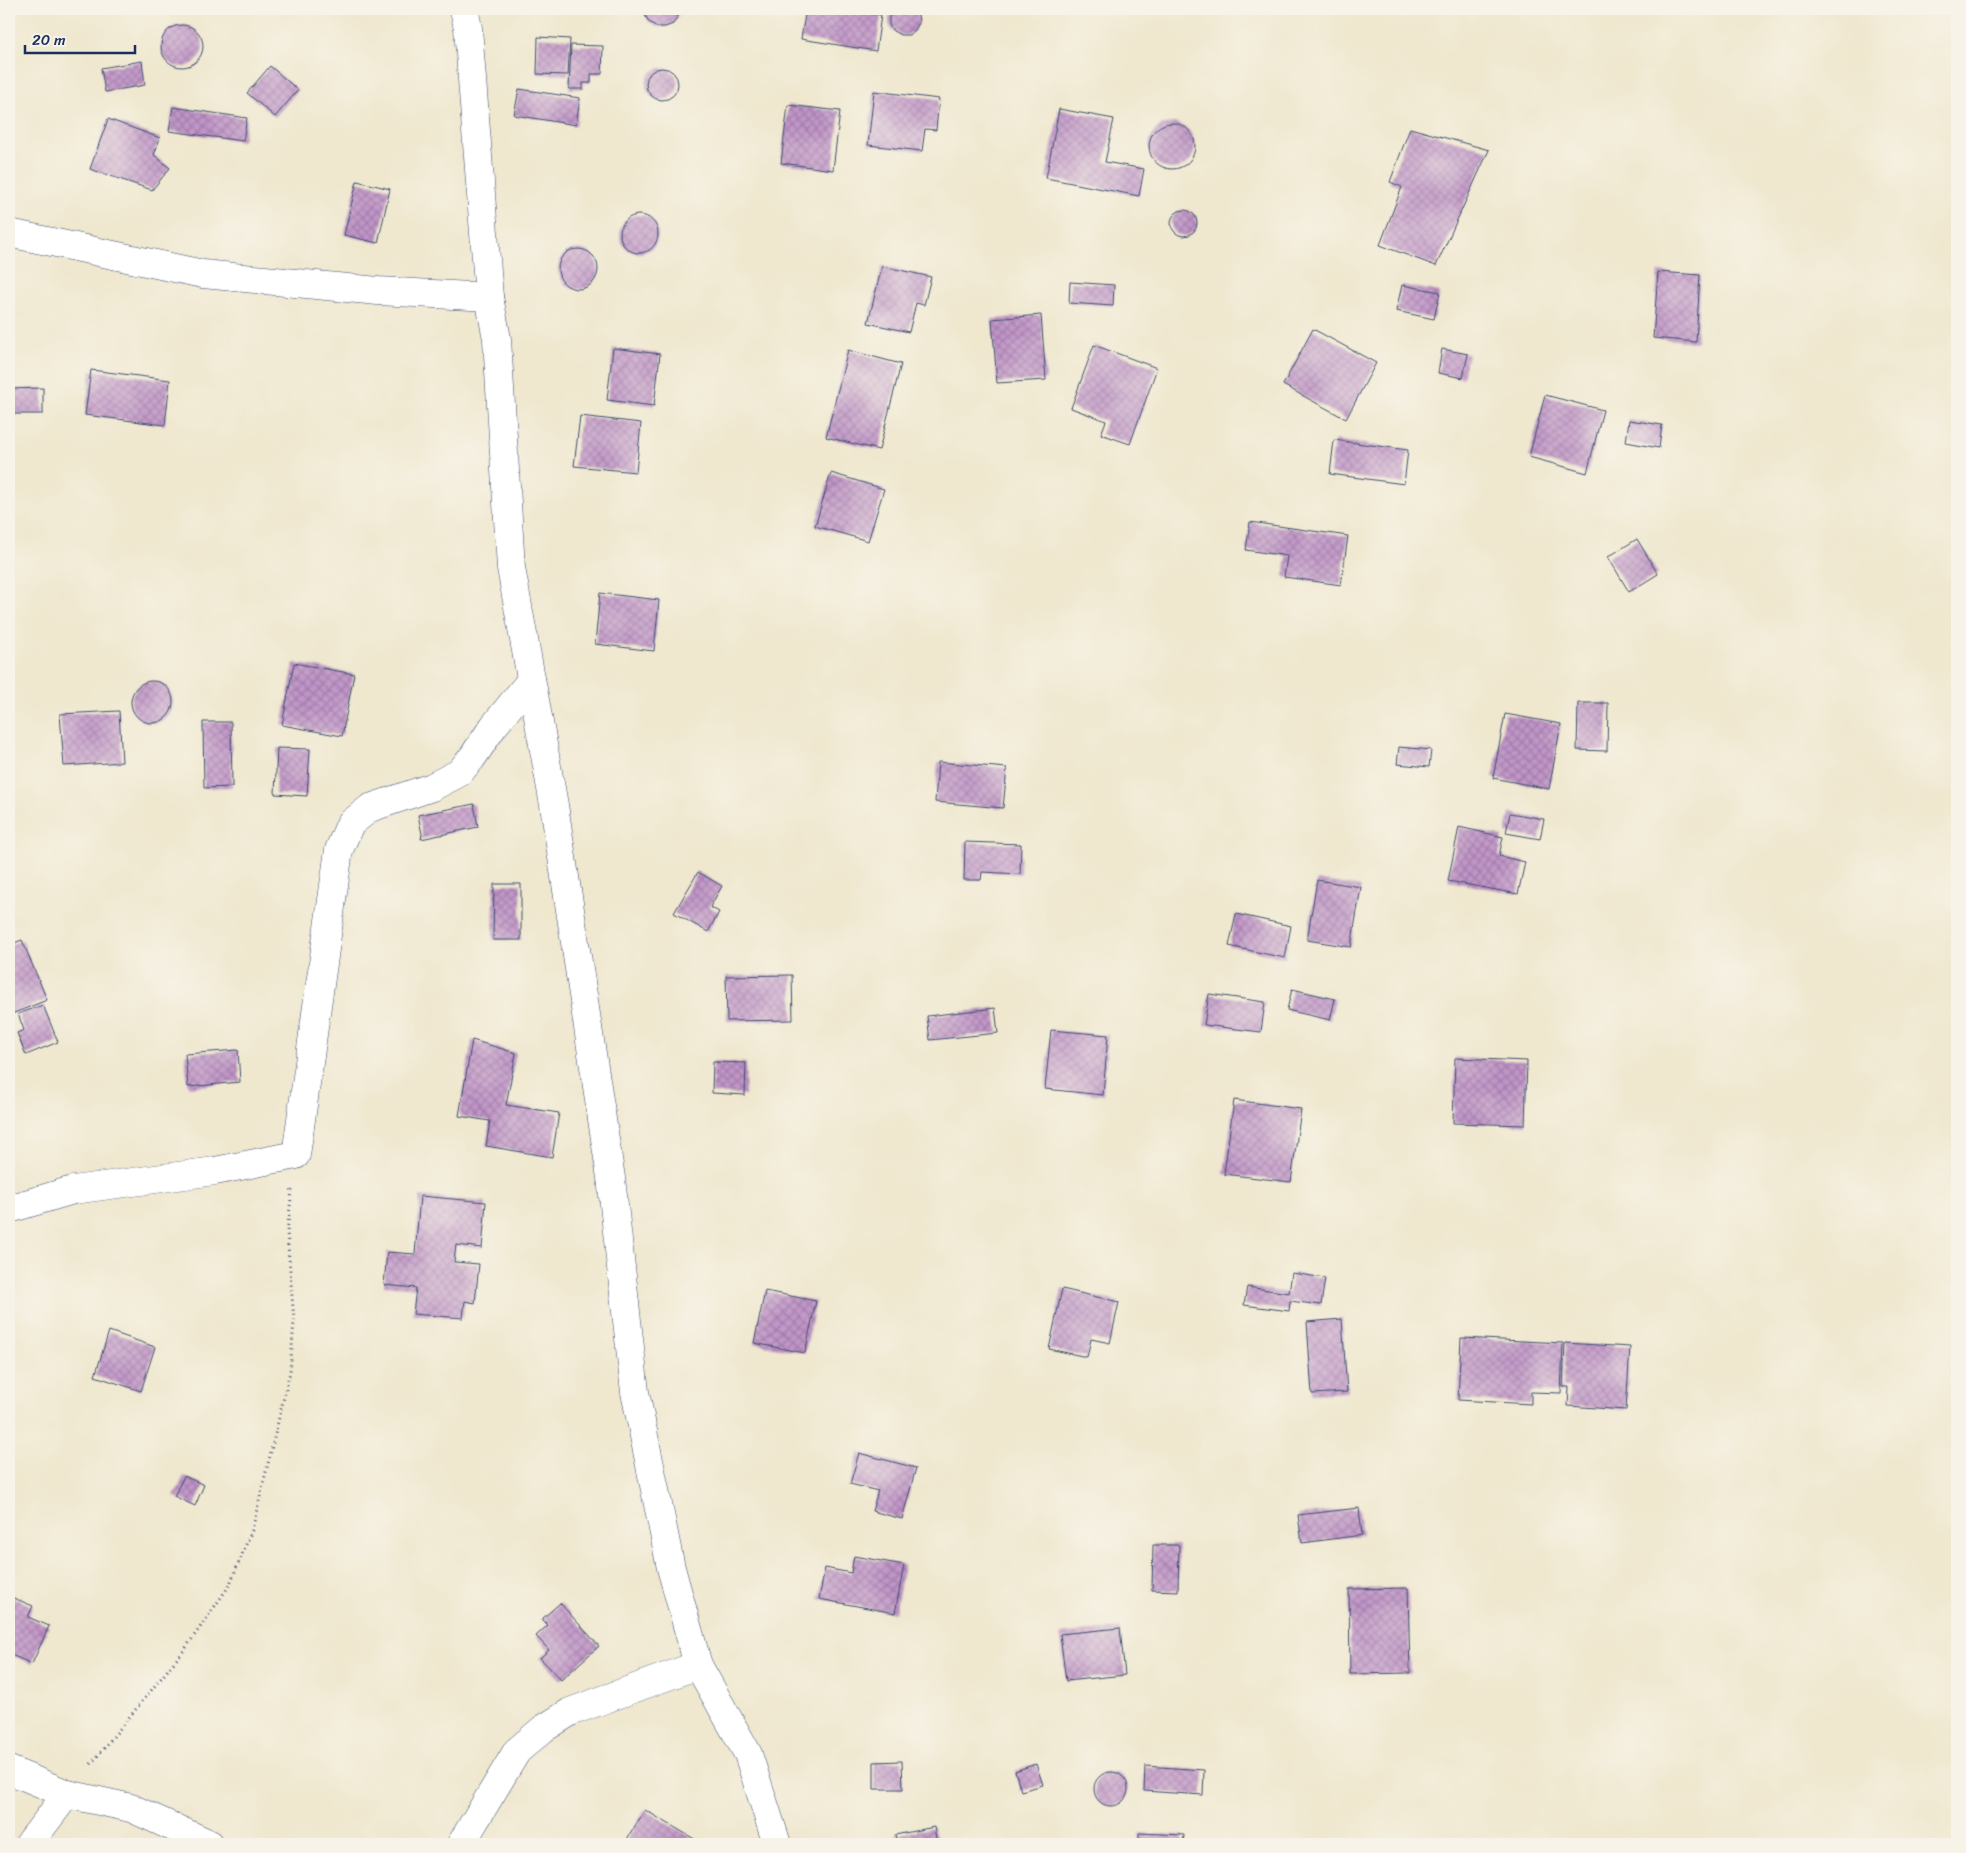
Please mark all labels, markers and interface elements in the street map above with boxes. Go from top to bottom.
scale bar [25,22,135,54]
text: 20 m [32,27,66,53]

